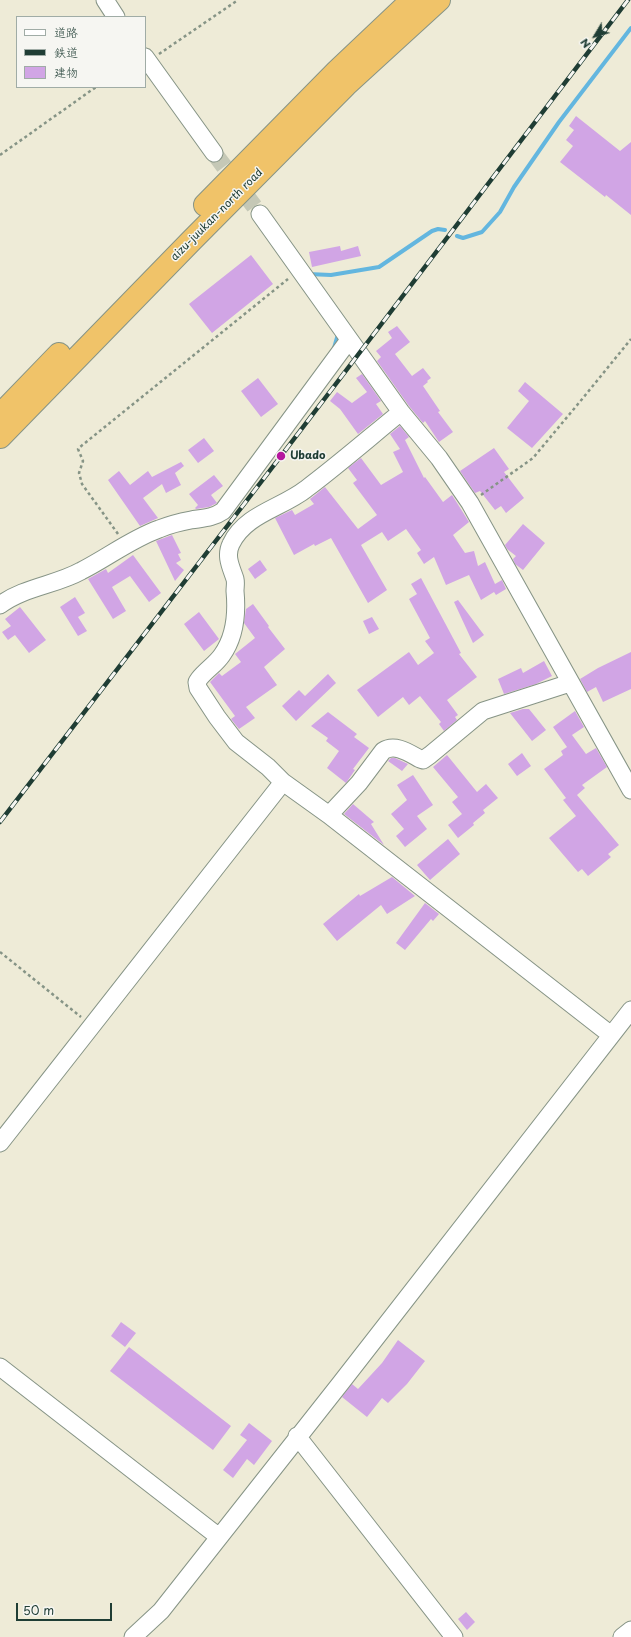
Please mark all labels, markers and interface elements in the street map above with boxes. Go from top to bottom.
legend [16,16,146,88]
north arrow [575,16,615,56]
text: 道路 [54,23,78,41]
text: N [576,35,595,52]
text: 鉄道 [54,43,78,61]
text: 建物 [54,63,78,81]
street label: aizu-juukan-north road [168,166,266,264]
place label: Ubado [290,449,326,463]
marker: Ubado [275,450,287,462]
scale bar [18,1595,114,1621]
text: 50 m [23,1601,54,1619]

